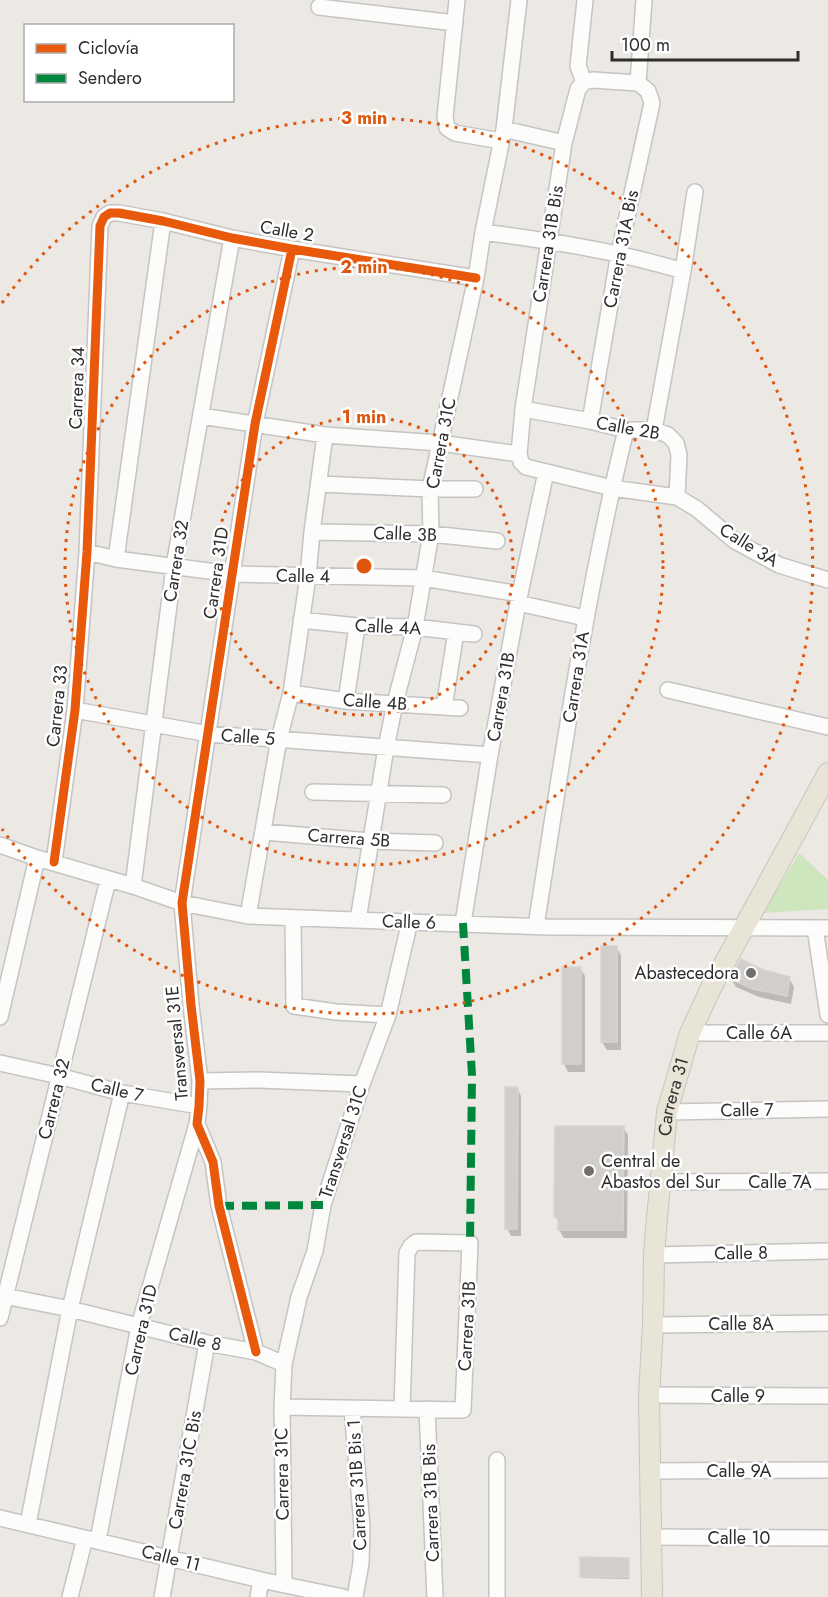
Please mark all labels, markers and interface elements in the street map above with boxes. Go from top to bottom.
legend [24,24,234,102]
scale bar [612,24,798,62]
text: 100 m [621,32,670,58]
text: Ciclovía [78,35,139,61]
text: Sendero [78,65,142,91]
text: 3 min [341,105,387,131]
street label: Carrera 31B Bis [526,184,570,304]
street label: Carrera 31A Bis [597,188,645,310]
street label: Calle 2 [258,213,316,249]
text: 2 min [340,254,388,280]
street label: Carrera 34 [63,346,91,430]
street label: Carrera 31C [419,395,463,491]
text: 1 min [342,404,386,430]
street label: Calle 2B [594,410,662,446]
street label: Calle 3A [714,517,784,573]
street label: Carrera 32 [157,518,195,604]
street label: Calle 3B [373,520,437,548]
street label: Carrera 31D [197,525,235,621]
centre of rings [354,556,374,576]
street label: Calle 4 [276,563,330,589]
street label: Calle 4A [354,612,422,642]
street label: Carrera 31A [556,629,596,725]
street label: Carrera 31B [480,650,522,744]
street label: Carrera 33 [40,664,74,748]
street label: Calle 4B [342,687,408,717]
street label: Calle 5 [220,722,276,752]
street label: Carrera 5B [307,822,391,854]
street label: Calle 6 [381,908,437,936]
place label: Abastecedora [635,960,739,986]
marker: Abastecedora [744,966,758,980]
street label: Transversal 31E [159,985,195,1101]
street label: Calle 6A [726,1020,792,1046]
street label: Carrera 31 [652,1054,695,1137]
street label: Carrera 32 [31,1056,77,1142]
street label: Calle 7 [88,1071,146,1109]
street label: Transversal 31C [313,1082,373,1202]
street label: Calle 7 [720,1097,774,1123]
place label: Central de Abastos del Sur [601,1148,721,1195]
marker: Central de Abastos del Sur [582,1164,596,1178]
street label: Calle 7A [748,1169,812,1195]
street label: Calle 8 [714,1240,768,1266]
street label: Carrera 31B [452,1280,482,1372]
street label: Carrera 31D [118,1282,164,1378]
street label: Calle 8A [708,1311,774,1337]
street label: Calle 8 [166,1320,224,1358]
street label: Calle 9 [711,1383,765,1409]
street label: Carrera 31C Bis [162,1409,208,1531]
street label: Carrera 31B Bis 1 [341,1419,373,1551]
street label: Carrera 31C [268,1427,296,1521]
street label: Carrera 31B Bis [416,1444,446,1562]
street label: Calle 9A [707,1458,772,1484]
street label: Calle 10 [708,1525,771,1551]
street label: Calle 11 [139,1538,203,1578]

